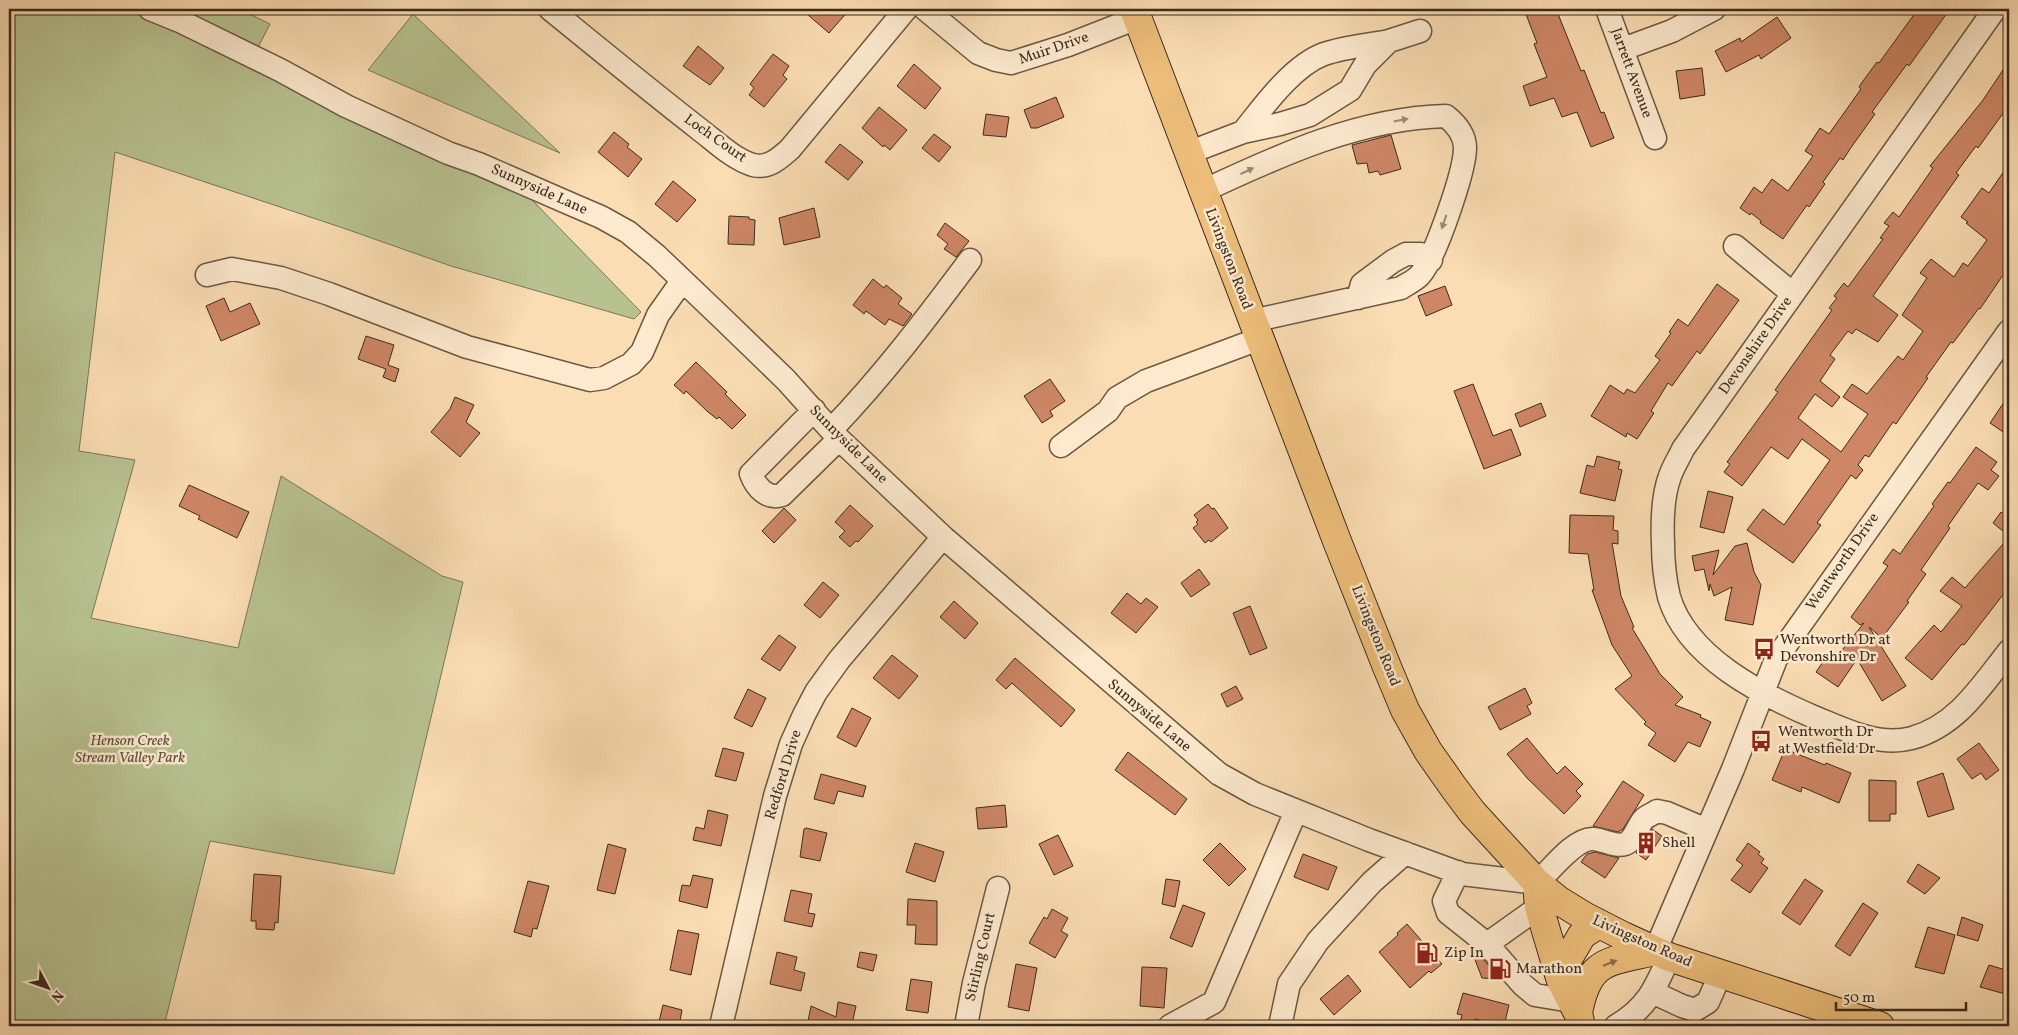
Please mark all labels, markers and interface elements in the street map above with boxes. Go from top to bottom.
street label: Jarrett Avenue [1605,25,1657,121]
street label: Muir Drive [1016,27,1092,71]
street label: Loch Court [679,110,751,168]
one-way arrow [1393,116,1408,124]
street label: Sunnyside Lane [487,159,591,221]
one-way arrow [1240,166,1254,174]
street label: Livingston Road [1199,205,1257,313]
one-way arrow [1440,215,1447,230]
street label: Devonshire Drive [1714,293,1798,399]
street label: Sunnyside Lane [804,401,892,489]
street label: Wentworth Drive [1801,509,1885,615]
street label: Livingston Road [1345,582,1405,690]
place label: Wentworth Dr at Devonshire Dr [1780,630,1891,668]
bus stop icon: Wentworth Dr at Devonshire Dr [1751,636,1777,662]
street label: Sunnyside Lane [1103,675,1195,757]
place label: Wentworth Dr at Westfield Dr [1778,722,1875,760]
street label: Redford Drive [760,727,808,823]
bus stop icon: Wentworth Dr at Westfield Dr [1748,728,1774,754]
park label: Henson Creek Stream Valley Park [75,731,185,769]
building icon: Shell [1633,830,1659,856]
place label: Shell [1662,833,1695,854]
street label: Stirling Court [961,910,1001,1004]
street label: Livingston Road [1589,911,1695,973]
fuel station icon: Zip In [1414,940,1440,966]
place label: Zip In [1444,943,1484,964]
fuel station icon: Marathon [1487,956,1513,982]
place label: Marathon [1516,959,1582,980]
one-way arrow [1602,959,1617,967]
north arrow [22,962,72,1012]
scale bar [1836,980,1966,1012]
text: N [46,985,67,1006]
text: 50 m [1843,988,1875,1009]

